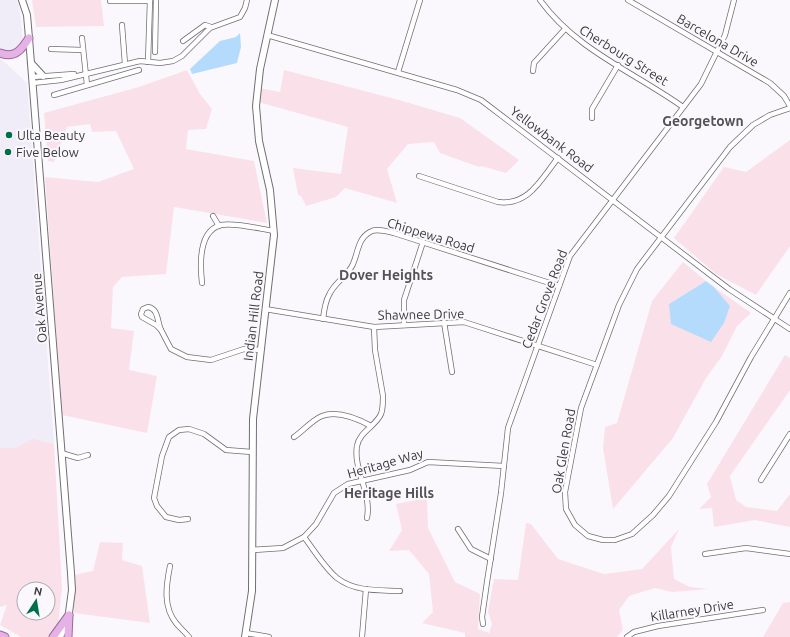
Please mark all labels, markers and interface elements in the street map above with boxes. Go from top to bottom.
street label: Barcelona Drive [675,11,761,69]
street label: Cherbourg Street [577,22,671,88]
street label: Yellowbank Road [508,103,596,175]
district label: Georgetown [662,113,744,129]
place label: Ulta Beauty [17,128,85,142]
marker: Ulta Beauty [4,130,14,140]
place label: Five Below [16,145,79,159]
marker: Five Below [3,147,13,157]
street label: Chippewa Road [386,215,476,255]
street label: Cedar Grove Road [519,248,569,350]
district label: Dover Heights [339,267,433,283]
street label: Indian Hill Road [241,270,265,362]
street label: Oak Avenue [29,272,49,344]
street label: Shawnee Drive [378,306,464,322]
street label: Oak Glen Road [549,407,577,495]
street label: Heritage Way [345,445,425,481]
district label: Heritage Hills [344,485,434,501]
north arrow [16,581,56,621]
text: N [33,584,43,598]
street label: Killarney Drive [649,596,735,624]

